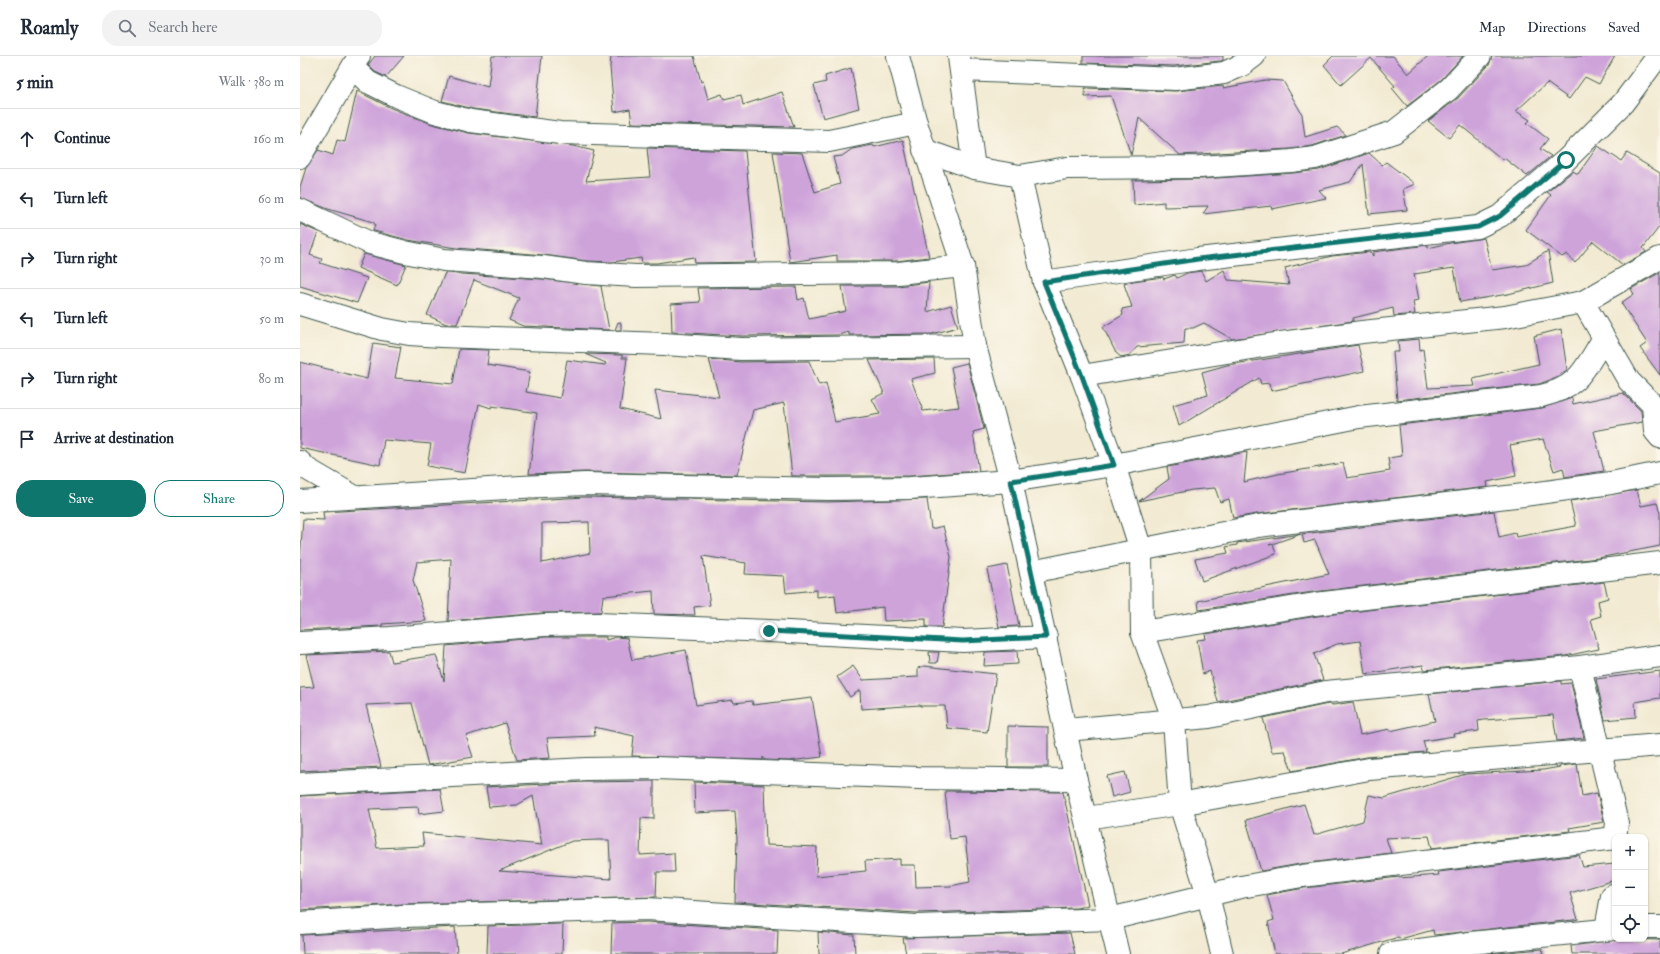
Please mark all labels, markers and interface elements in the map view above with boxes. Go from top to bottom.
search box [102,10,382,46]
text: Roamly [20,16,78,40]
icon: search [116,17,138,39]
text: Search here [148,18,218,37]
text: Map [1479,19,1505,36]
text: Directions [1527,19,1586,36]
text: Saved [1608,19,1640,36]
text: 5 min [16,72,54,93]
text: Walk · 380 m [218,74,284,90]
icon: ahead [16,128,38,150]
text: Continue [54,129,110,148]
text: 160 m [253,131,284,147]
route start [1557,151,1575,169]
icon: left [16,188,38,210]
text: Turn left [54,189,108,208]
text: 60 m [258,191,284,207]
icon: right [16,248,38,270]
text: Turn right [54,249,117,268]
text: 30 m [260,251,284,267]
icon: left [16,308,38,330]
text: Turn left [54,309,108,328]
text: 50 m [259,311,284,327]
icon: right [16,368,38,390]
text: Turn right [54,369,117,388]
text: 80 m [258,371,284,387]
icon: arrive [16,428,38,450]
text: Arrive at destination [54,429,174,448]
button: Save [16,480,146,517]
button: Share [154,480,284,517]
route end [760,622,778,640]
map controls [1612,834,1648,942]
button: + [1612,834,1648,870]
button: − [1612,870,1648,906]
button: locate [1612,906,1648,942]

